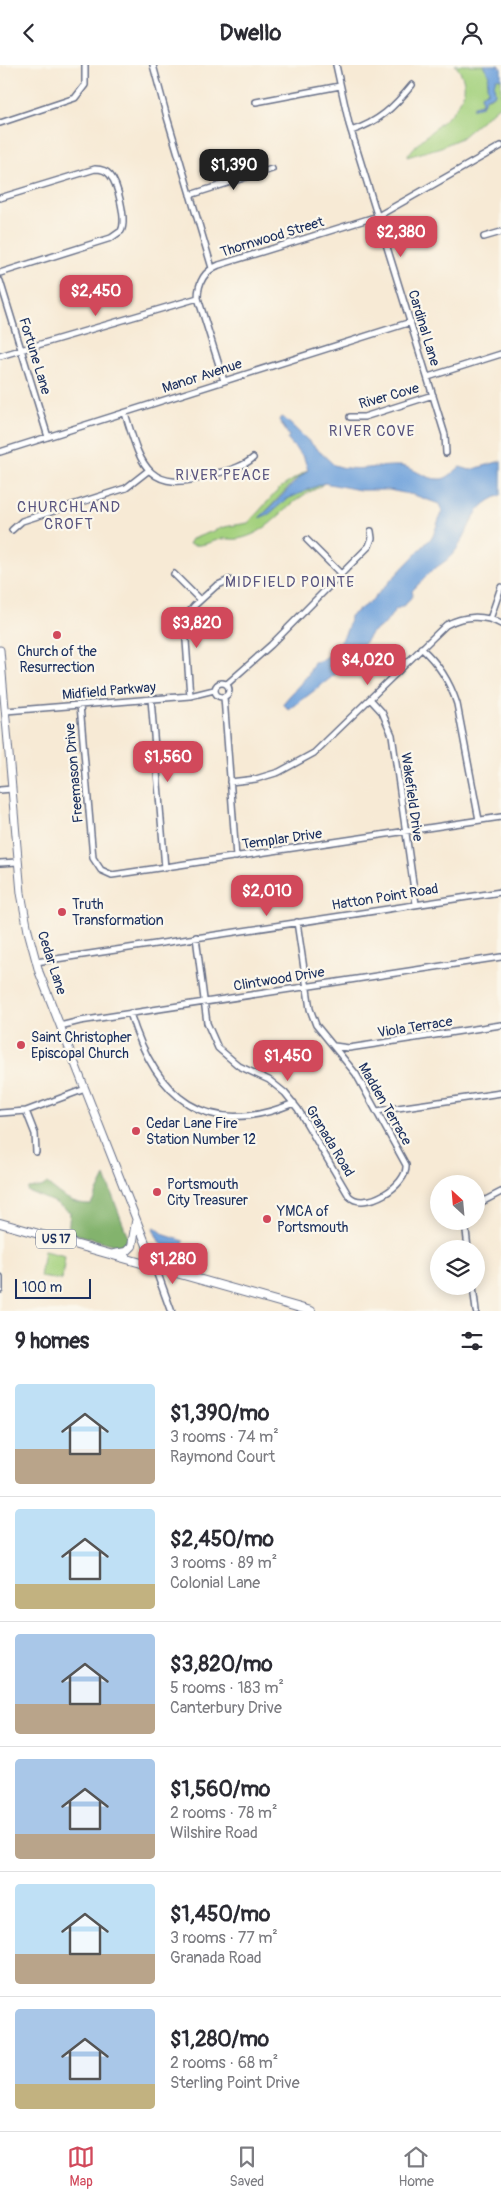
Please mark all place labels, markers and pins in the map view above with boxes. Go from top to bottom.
pin: $1,390 [193,149,275,191]
pin: $2,380 [360,215,442,258]
pin: $2,450 [55,275,137,317]
pin: $3,820 [156,607,238,649]
marker: Church of the Resurrection [51,629,63,641]
place label: Church of the Resurrection [17,643,97,676]
pin: $4,020 [327,643,409,686]
pin: $1,560 [127,741,209,783]
pin: $2,010 [226,875,308,917]
place label: Truth Transformation [72,896,164,929]
marker: Truth Transformation [56,906,68,918]
place label: Saint Christopher Episcopal Church [31,1029,132,1062]
marker: Saint Christopher Episcopal Church [15,1039,27,1051]
pin: $1,450 [247,1039,329,1082]
place label: Cedar Lane Fire Station Number 12 [146,1115,256,1148]
marker: Cedar Lane Fire Station Number 12 [130,1125,142,1137]
place label: Portsmouth City Treasurer [167,1176,248,1209]
marker: Portsmouth City Treasurer [151,1186,163,1198]
place label: YMCA of Portsmouth [276,1203,348,1236]
marker: YMCA of Portsmouth [261,1213,273,1225]
pin: $1,280 [132,1243,214,1285]

